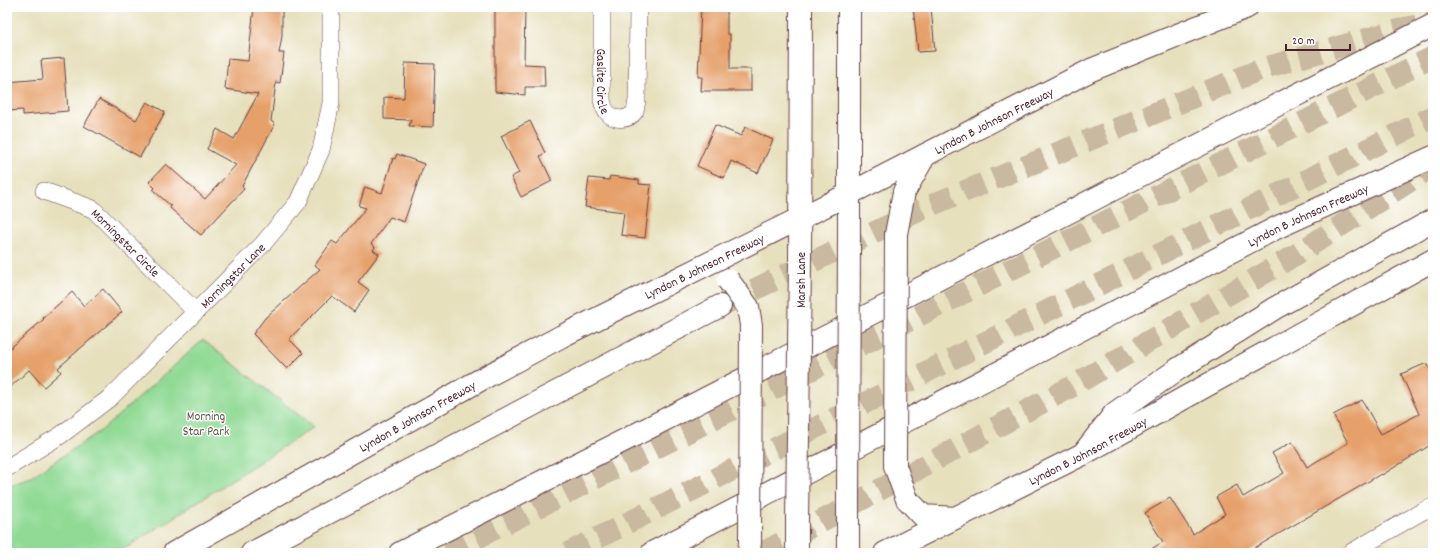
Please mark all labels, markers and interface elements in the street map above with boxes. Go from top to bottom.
scale bar [1286,26,1350,52]
text: 20 m [1292,33,1315,50]
street label: Gaslite Circle [590,49,613,119]
street label: Lyndon B Johnson Freeway [932,84,1058,161]
street label: Lyndon B Johnson Freeway [1245,180,1373,253]
street label: Morningstar Circle [86,205,163,283]
street label: Lyndon B Johnson Freeway [642,230,769,306]
street label: Morningstar Lane [197,239,271,314]
street label: Marsh Lane [793,252,812,308]
street label: Lyndon B Johnson Freeway [356,377,481,458]
park label: Morning Star Park [183,408,229,442]
street label: Lyndon B Johnson Freeway [1026,413,1152,492]

